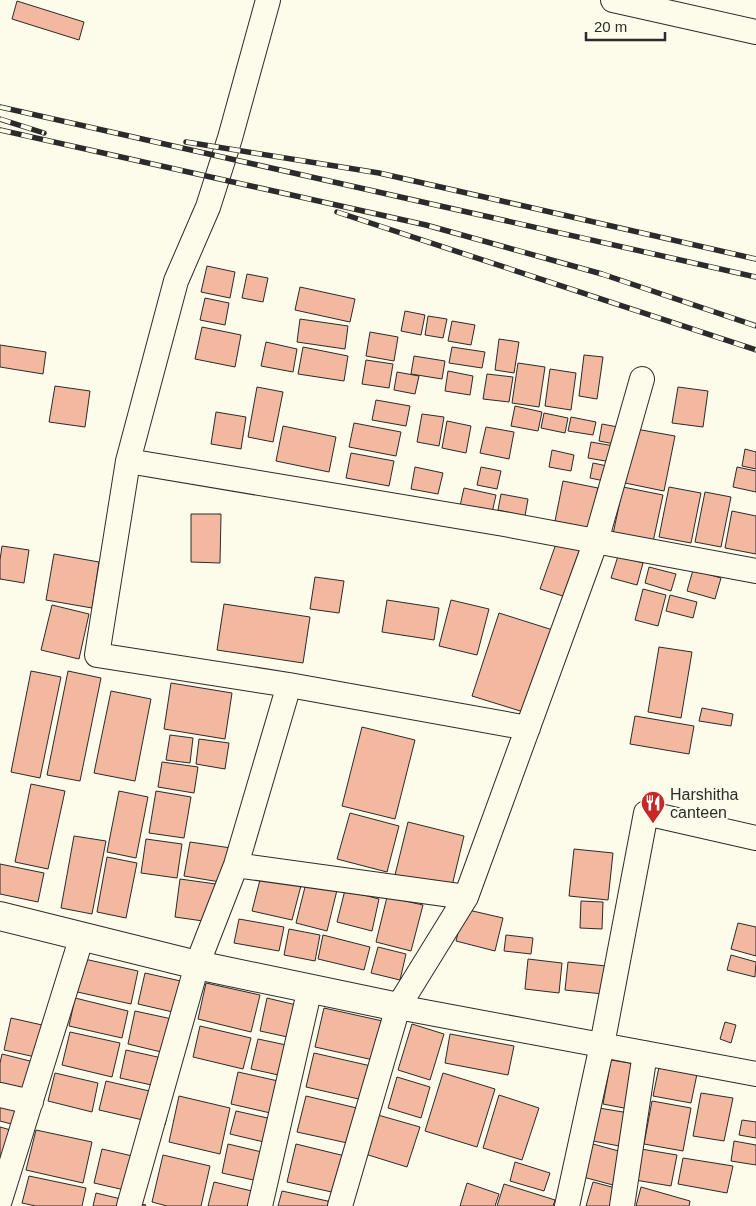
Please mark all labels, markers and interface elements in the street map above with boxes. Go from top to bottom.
scale bar [586,10,665,42]
text: 20 m [594,18,627,35]
place label: Harshitha canteen [670,786,739,821]
restaurant icon: Harshitha canteen [640,790,666,824]

